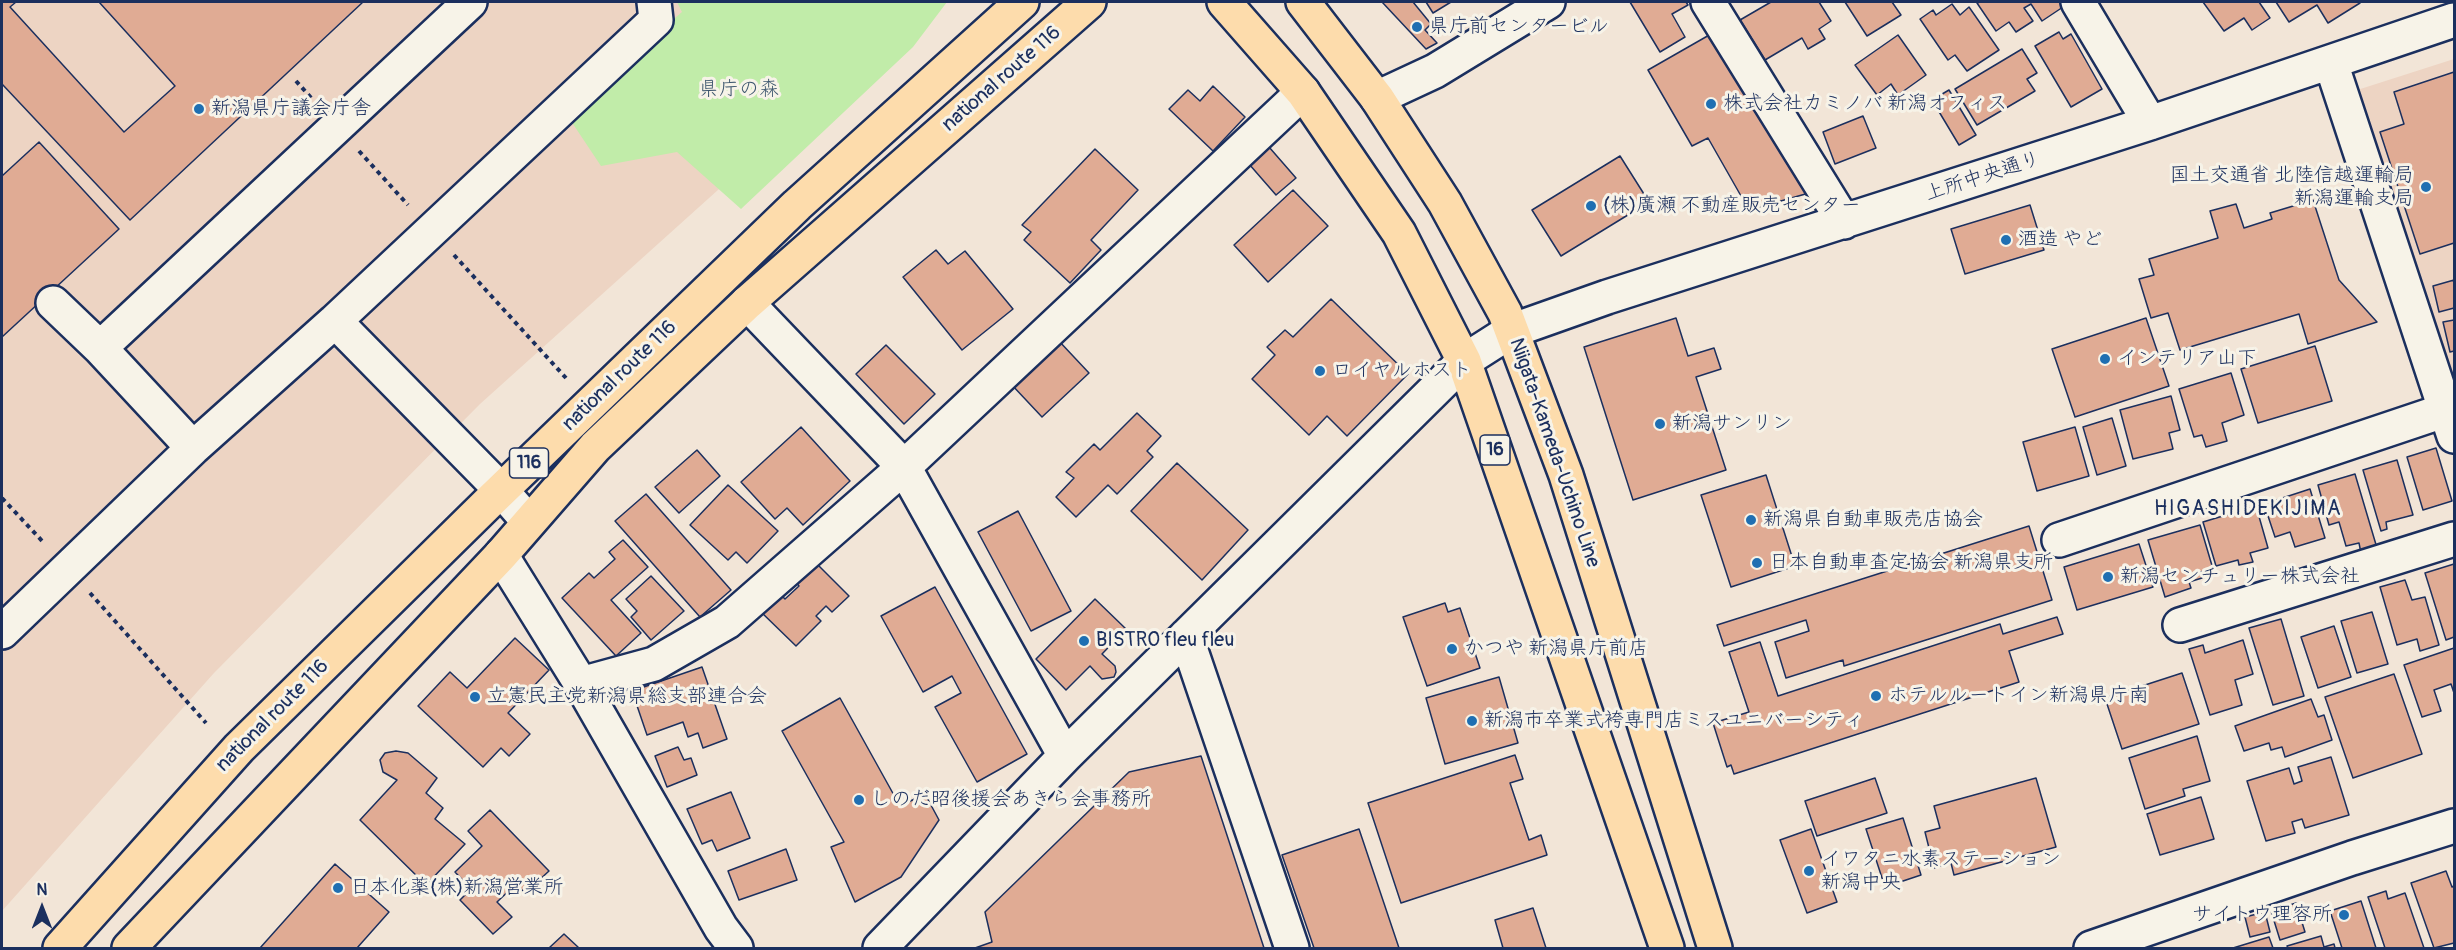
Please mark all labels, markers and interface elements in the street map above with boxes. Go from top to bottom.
place label: 県庁前センタービル [1429,15,1609,39]
marker: 県庁前センタービル [1410,20,1424,34]
street label: national route 116 [938,21,1066,137]
park label: 県庁の森 [699,78,779,102]
place label: 株式会社カミノバ 新潟オフィス [1723,92,2007,116]
place label: 新潟県庁議会庁舎 [211,97,371,121]
marker: 株式会社カミノバ 新潟オフィス [1704,97,1718,111]
marker: 新潟県庁議会庁舎 [192,102,206,116]
street label: 上所中央通り [1922,147,2044,207]
place label: 国土交通省 北陸信越運輸局 新潟運輸支局 [2170,164,2414,211]
marker: 国土交通省 北陸信越運輸局 新潟運輸支局 [2419,180,2433,194]
place label: (株)廣瀬 不動産販売センター [1603,194,1861,218]
marker: (株)廣瀬 不動産販売センター [1584,199,1598,213]
place label: 酒造 やど [2018,228,2102,252]
marker: 酒造 やど [1999,233,2013,247]
street label: national route 116 [558,316,682,436]
street label: Niigata-Kameda-Uchino Line [1503,335,1605,571]
place label: インテリア山下 [2117,347,2257,371]
marker: インテリア山下 [2098,352,2112,366]
place label: ロイヤルホスト [1332,359,1472,383]
marker: ロイヤルホスト [1313,364,1327,378]
place label: 新潟サンリン [1672,412,1792,436]
marker: 新潟サンリン [1653,417,1667,431]
road number: 16 [1480,435,1510,465]
road number: 116 [510,448,548,478]
district label: HIGASHIDEKIJIMA [2154,497,2342,523]
place label: 新潟県自動車販売店協会 [1763,508,1983,532]
marker: 新潟県自動車販売店協会 [1744,513,1758,527]
place label: 日本自動車査定協会 新潟県支所 [1769,551,2053,575]
marker: 日本自動車査定協会 新潟県支所 [1750,556,1764,570]
place label: 新潟センチュリー株式会社 [2120,565,2360,589]
marker: 新潟センチュリー株式会社 [2101,570,2115,584]
place label: BISTRO fleu fleu [1096,629,1234,653]
marker: BISTRO fleu fleu [1077,634,1091,648]
place label: かつや 新潟県庁前店 [1464,637,1648,661]
marker: かつや 新潟県庁前店 [1445,642,1459,656]
street label: national route 116 [212,655,334,777]
place label: ホテルルートイン新潟県庁南 [1888,684,2149,708]
place label: 立憲民主党新潟県総支部連合会 [487,685,767,709]
marker: ホテルルートイン新潟県庁南 [1869,689,1883,703]
marker: 立憲民主党新潟県総支部連合会 [468,690,482,704]
place label: 新潟市卒業式袴専門店ミスユニバーシティ [1484,709,1864,733]
marker: 新潟市卒業式袴専門店ミスユニバーシティ [1465,714,1479,728]
place label: しのだ昭後援会あきら会事務所 [871,788,1151,812]
marker: しのだ昭後援会あきら会事務所 [852,793,866,807]
place label: イワタニ水素ステーション 新潟中央 [1821,848,2061,895]
marker: イワタニ水素ステーション 新潟中央 [1802,864,1816,878]
place label: 日本化薬(株)新潟営業所 [350,876,563,900]
north arrow [12,878,72,938]
text: N [37,880,47,900]
marker: 日本化薬(株)新潟営業所 [331,881,345,895]
place label: サイトウ理容所 [2192,903,2332,927]
marker: サイトウ理容所 [2337,908,2351,922]

